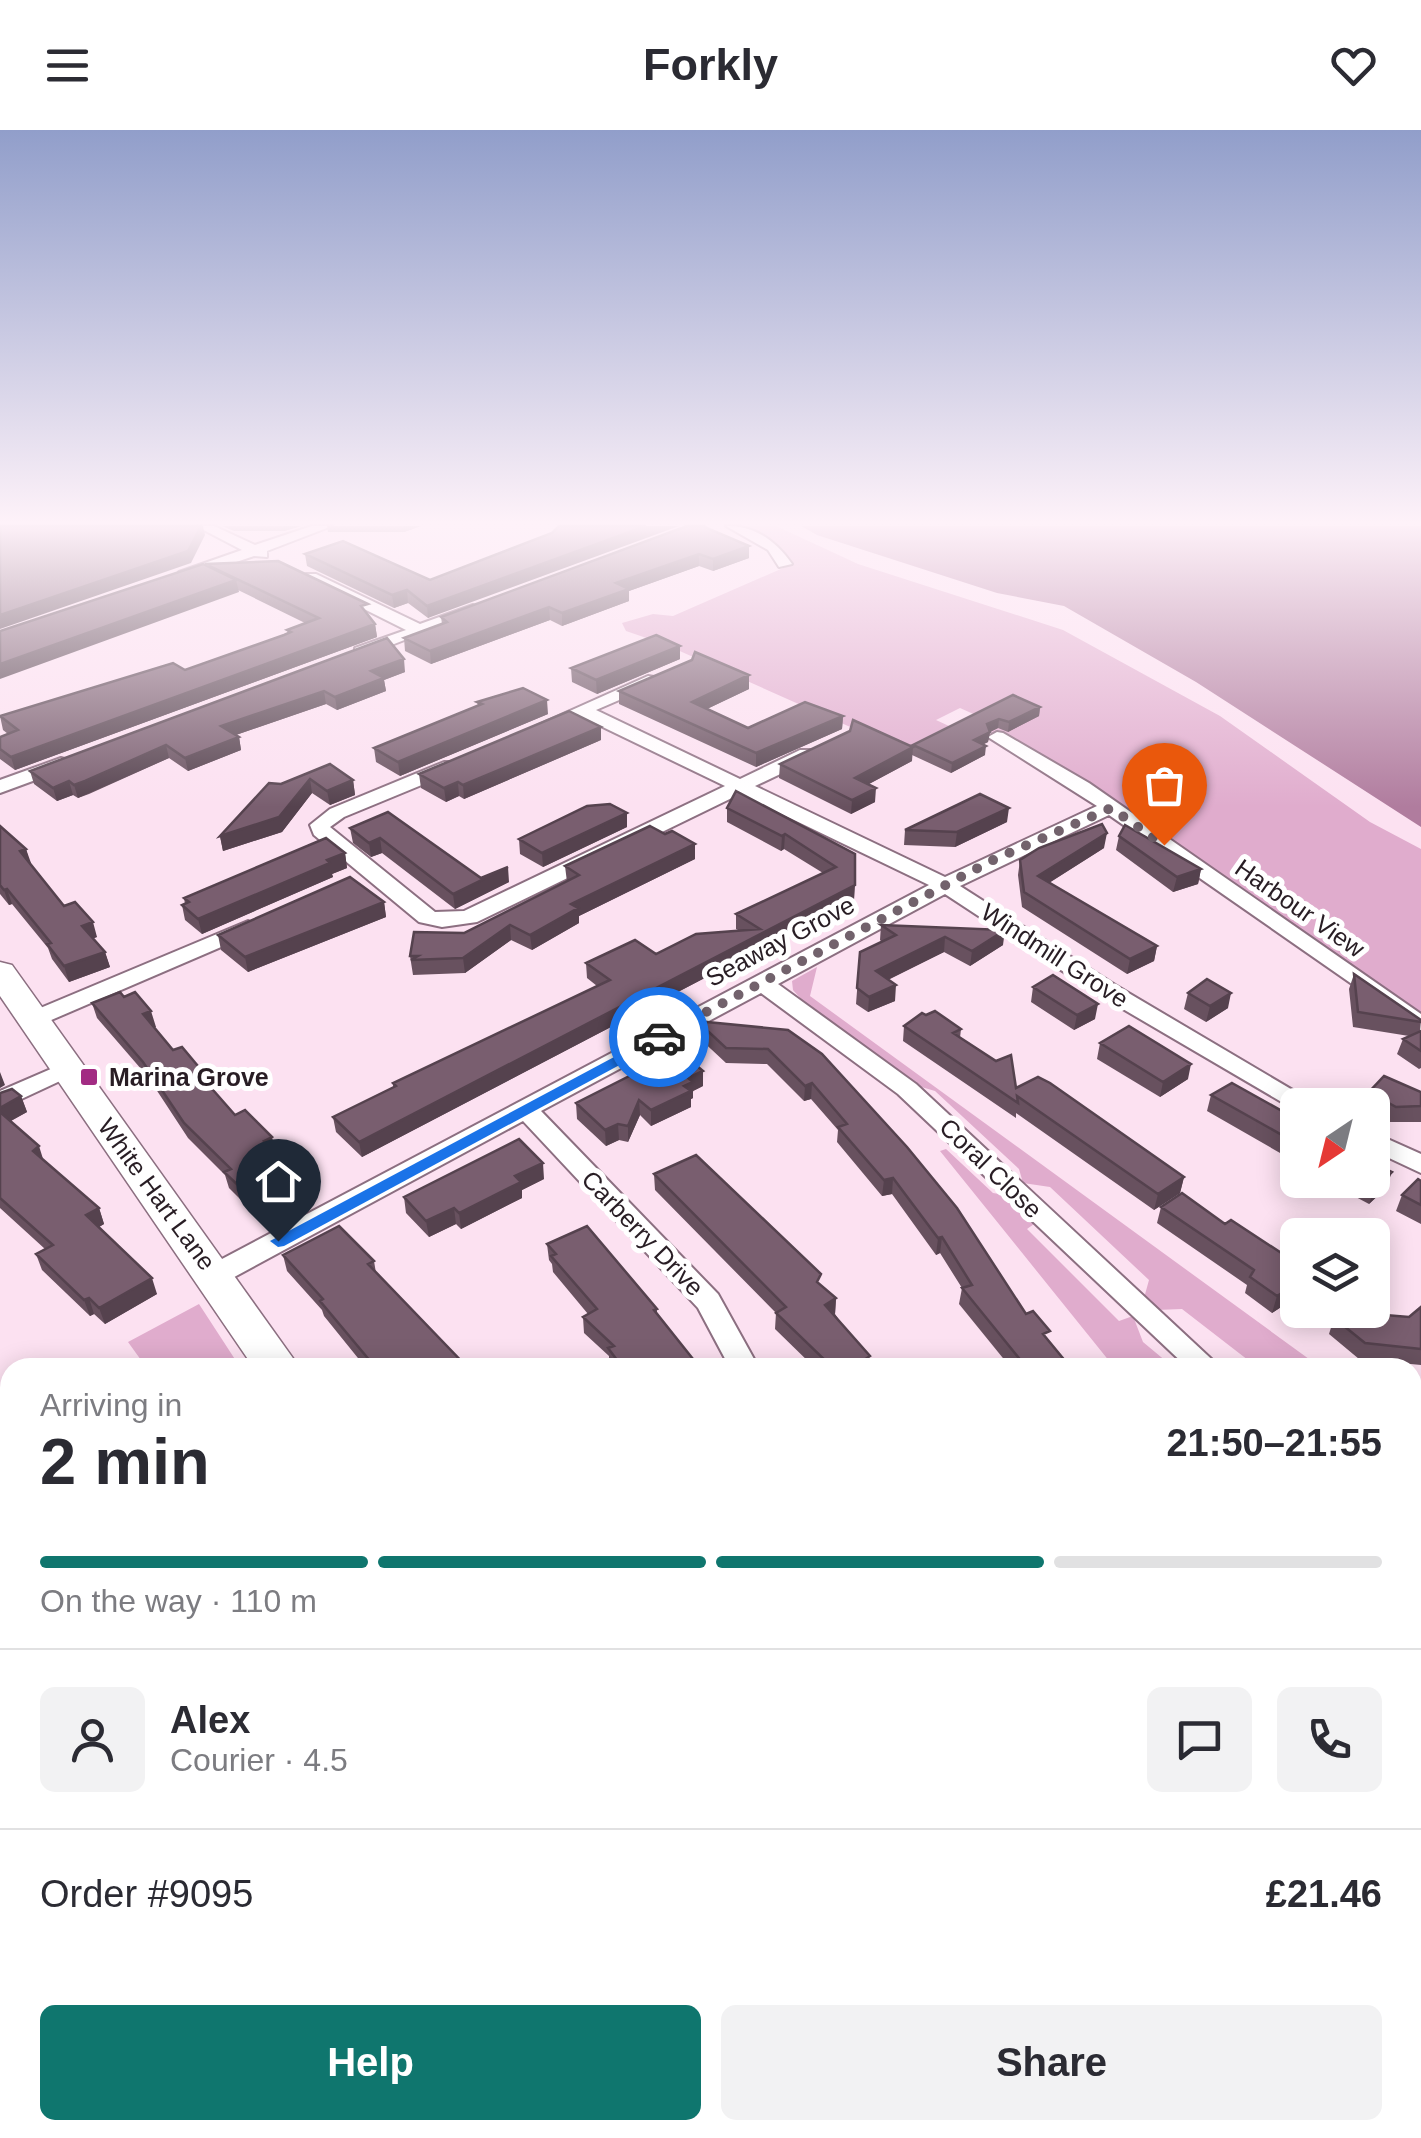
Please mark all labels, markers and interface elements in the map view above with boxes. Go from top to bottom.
icon: menu [40,38,95,93]
icon: heart [1326,38,1381,93]
text: Forkly [643,39,778,90]
pin [1122,743,1207,846]
icon: bag [1137,758,1192,813]
street label: Harbour View [1230,853,1371,963]
street label: Seaway Grove [701,890,859,992]
street label: Windmill Grove [976,897,1134,1013]
courier [609,987,709,1087]
icon: car [632,1010,687,1065]
place label: Marina Grove [109,1063,269,1091]
marker: Marina Grove [78,1066,100,1088]
north arrow [1280,1088,1390,1198]
map controls [1280,1088,1390,1328]
street label: White Hart Lane [93,1113,221,1275]
street label: Coral Close [934,1113,1048,1223]
pin [236,1139,321,1242]
icon: home [251,1154,306,1209]
street label: Carberry Drive [576,1165,710,1301]
button: layers [1280,1218,1390,1328]
text: Arriving in [40,1387,182,1423]
text: 21:50–21:55 [1166,1422,1382,1464]
text: 2 min [40,1425,210,1498]
text: On the way · 110 m [40,1583,317,1619]
button: person [40,1687,145,1792]
button: chat [1147,1687,1252,1792]
button: phone [1277,1687,1382,1792]
text: Alex [170,1699,250,1741]
text: Courier · 4.5 [170,1742,348,1778]
text: Order #9095 [40,1873,253,1915]
text: £21.46 [1266,1873,1382,1915]
button: Help [40,2005,701,2120]
button: Share [721,2005,1382,2120]

